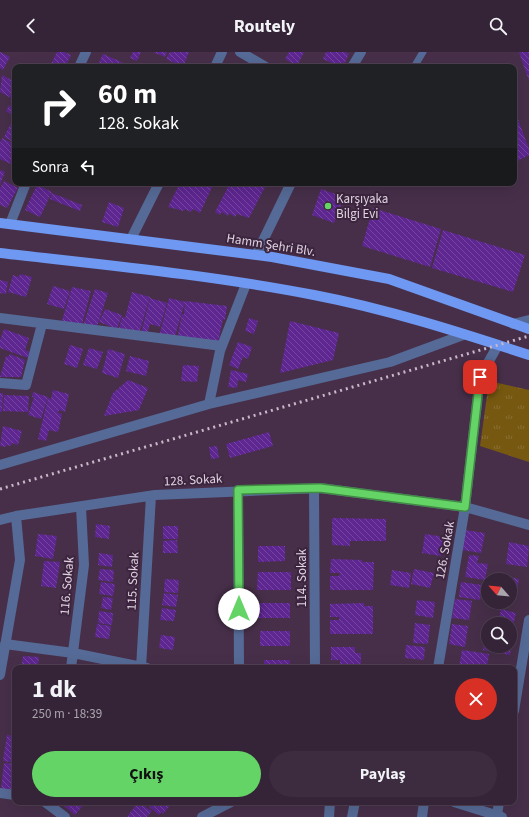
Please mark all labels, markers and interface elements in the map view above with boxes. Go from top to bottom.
text: Routely [234,14,295,39]
icon: back [20,15,42,37]
icon: search [487,15,509,37]
text: 60 m [98,74,157,114]
icon: right [32,80,84,132]
text: 128. Sokak [98,111,179,136]
icon: left [77,156,99,178]
text: Sonra [32,157,69,178]
place label: Karşıyaka Bilgi Evi [336,190,388,223]
marker: Karşıyaka Bilgi Evi [323,201,333,211]
street label: Hamm Şehri Blv. [225,229,317,261]
pin [463,360,497,394]
icon: arrive [469,366,491,388]
street label: 128. Sokak [163,469,223,491]
street label: 126. Sokak [431,519,459,580]
street label: 114. Sokak [293,548,311,607]
street label: 115. Sokak [122,551,144,611]
street label: 116. Sokak [55,556,79,616]
north arrow [481,573,517,609]
map controls [481,573,517,653]
position arrow [218,588,260,630]
button: search [481,617,517,653]
text: 1 dk [32,672,76,707]
button: close [455,678,497,720]
text: 250 m · 18:39 [32,705,102,723]
button: Çıkış [32,751,261,797]
button: Paylaş [269,751,497,797]

